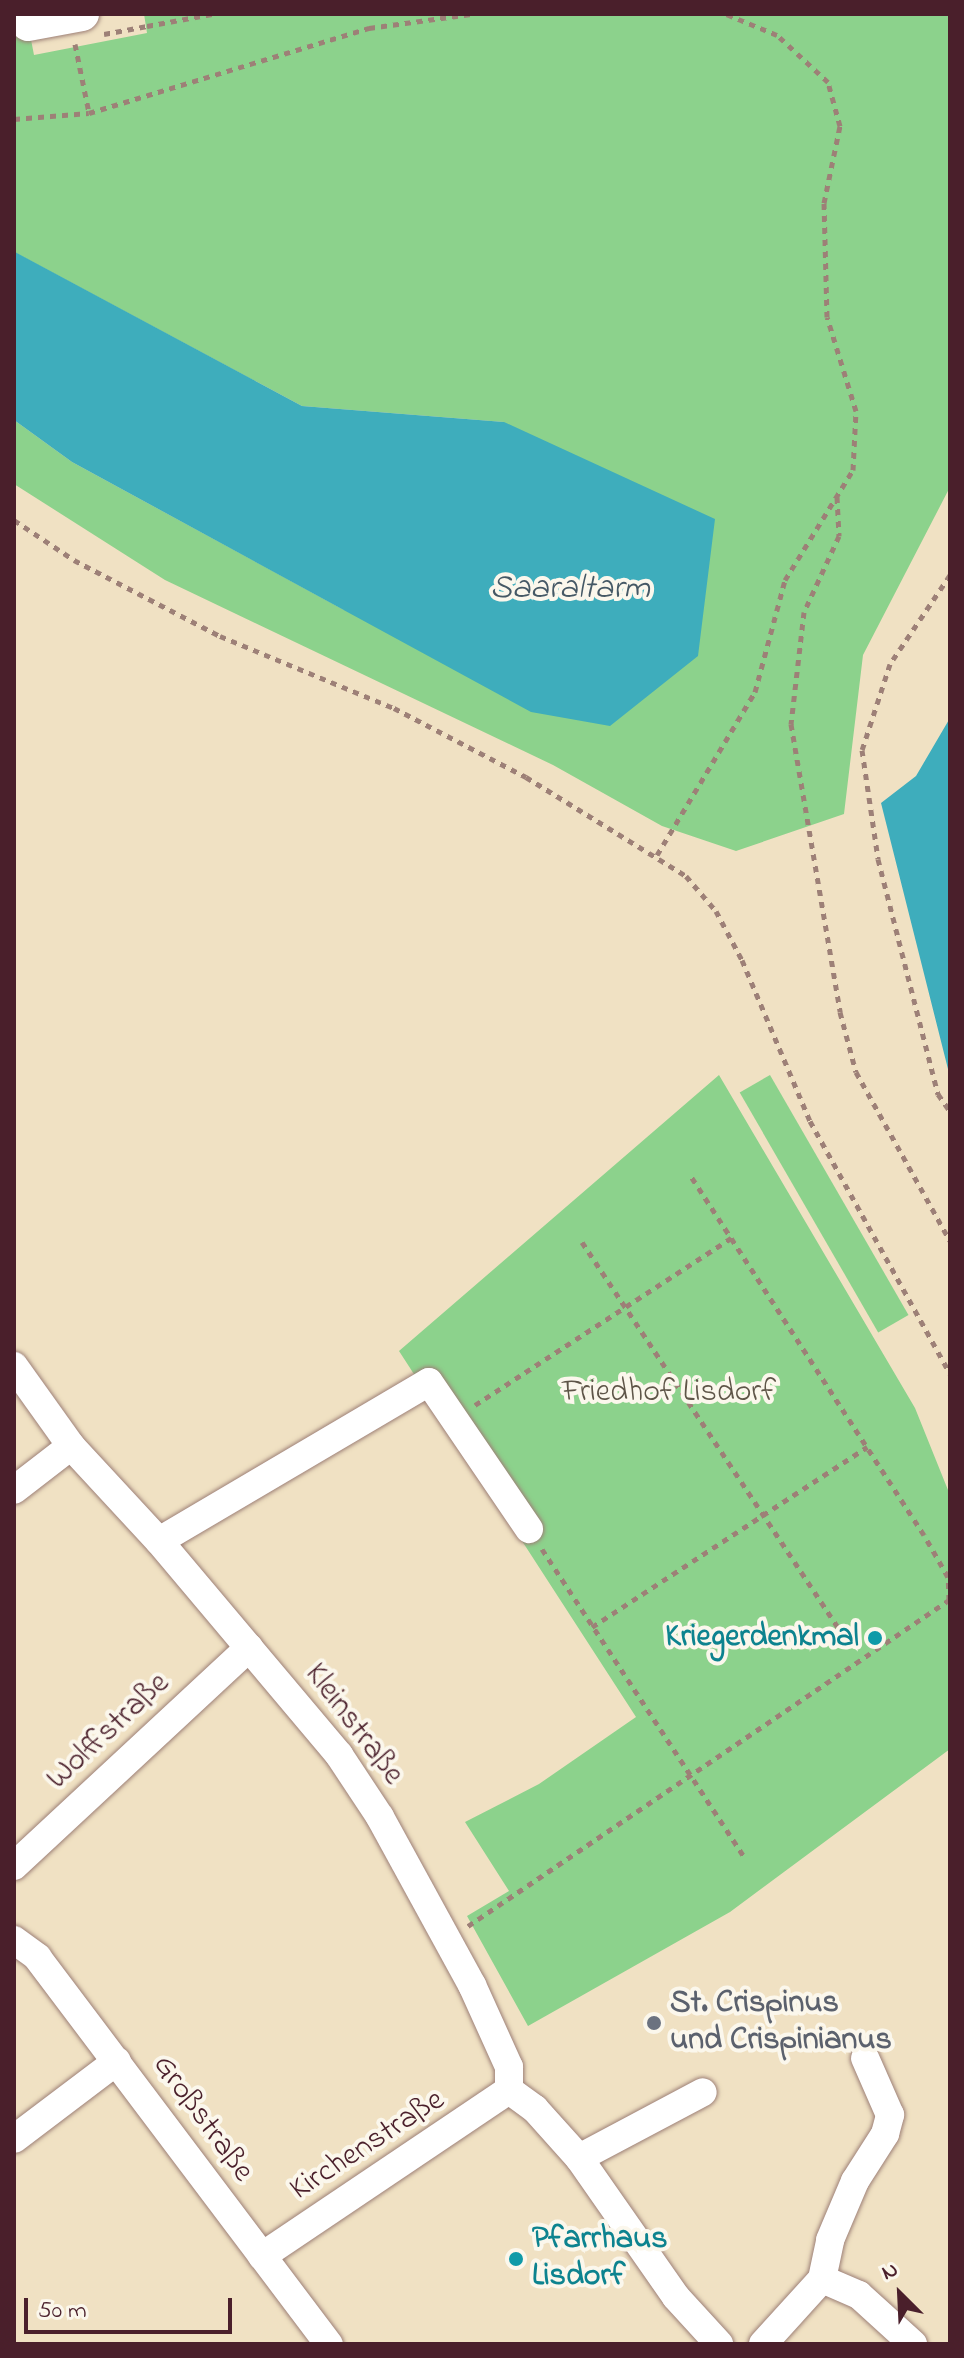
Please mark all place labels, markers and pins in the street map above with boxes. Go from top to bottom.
place label: Kriegerdenkmal [665,1619,859,1657]
marker: Kriegerdenkmal [866,1629,884,1647]
place label: St. Crispinus und Crispinianus [670,1986,892,2061]
marker: St. Crispinus und Crispinianus [645,2014,663,2032]
place label: Pfarrhaus Lisdorf [532,2222,668,2297]
marker: Pfarrhaus Lisdorf [507,2250,525,2268]

